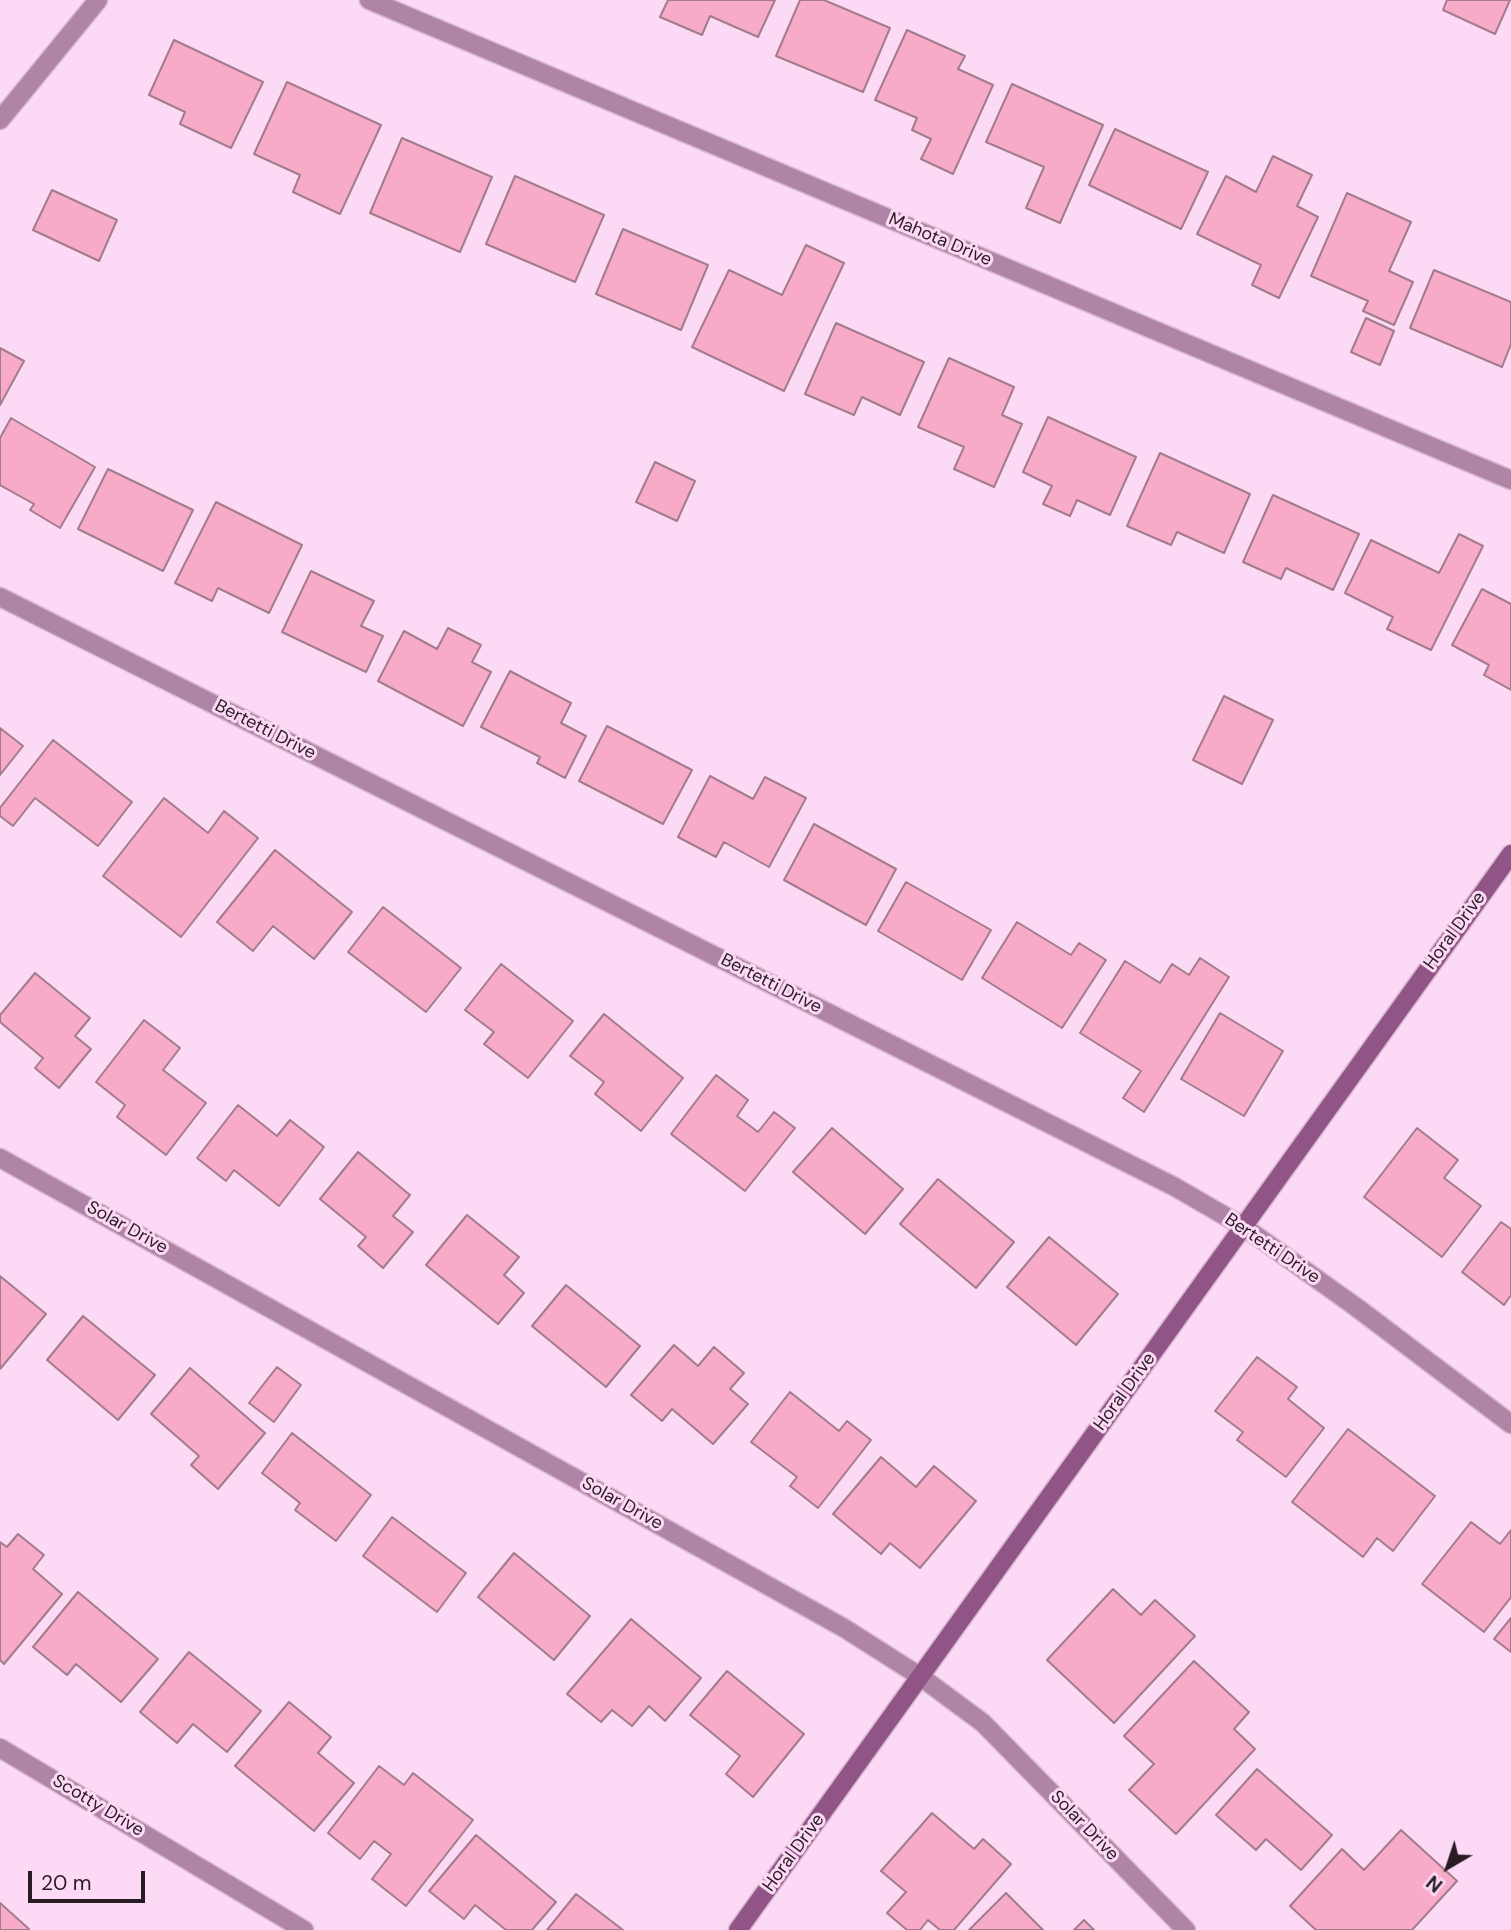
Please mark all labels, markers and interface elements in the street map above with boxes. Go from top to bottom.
street label: Mahota Drive [885,209,995,271]
street label: Bertetti Drive [211,695,319,765]
street label: Horal Drive [1420,888,1490,974]
street label: Bertetti Drive [717,949,825,1019]
street label: Solar Drive [83,1197,171,1259]
street label: Bertetti Drive [1220,1209,1324,1289]
street label: Horal Drive [1090,1349,1160,1435]
street label: Solar Drive [578,1473,666,1535]
street label: Scotty Drive [48,1770,148,1842]
street label: Solar Drive [1045,1786,1123,1866]
street label: Horal Drive [759,1810,829,1896]
north arrow [1413,1832,1483,1902]
scale bar [32,1856,149,1900]
text: 20 m [41,1869,92,1897]
text: N [1421,1870,1448,1898]

